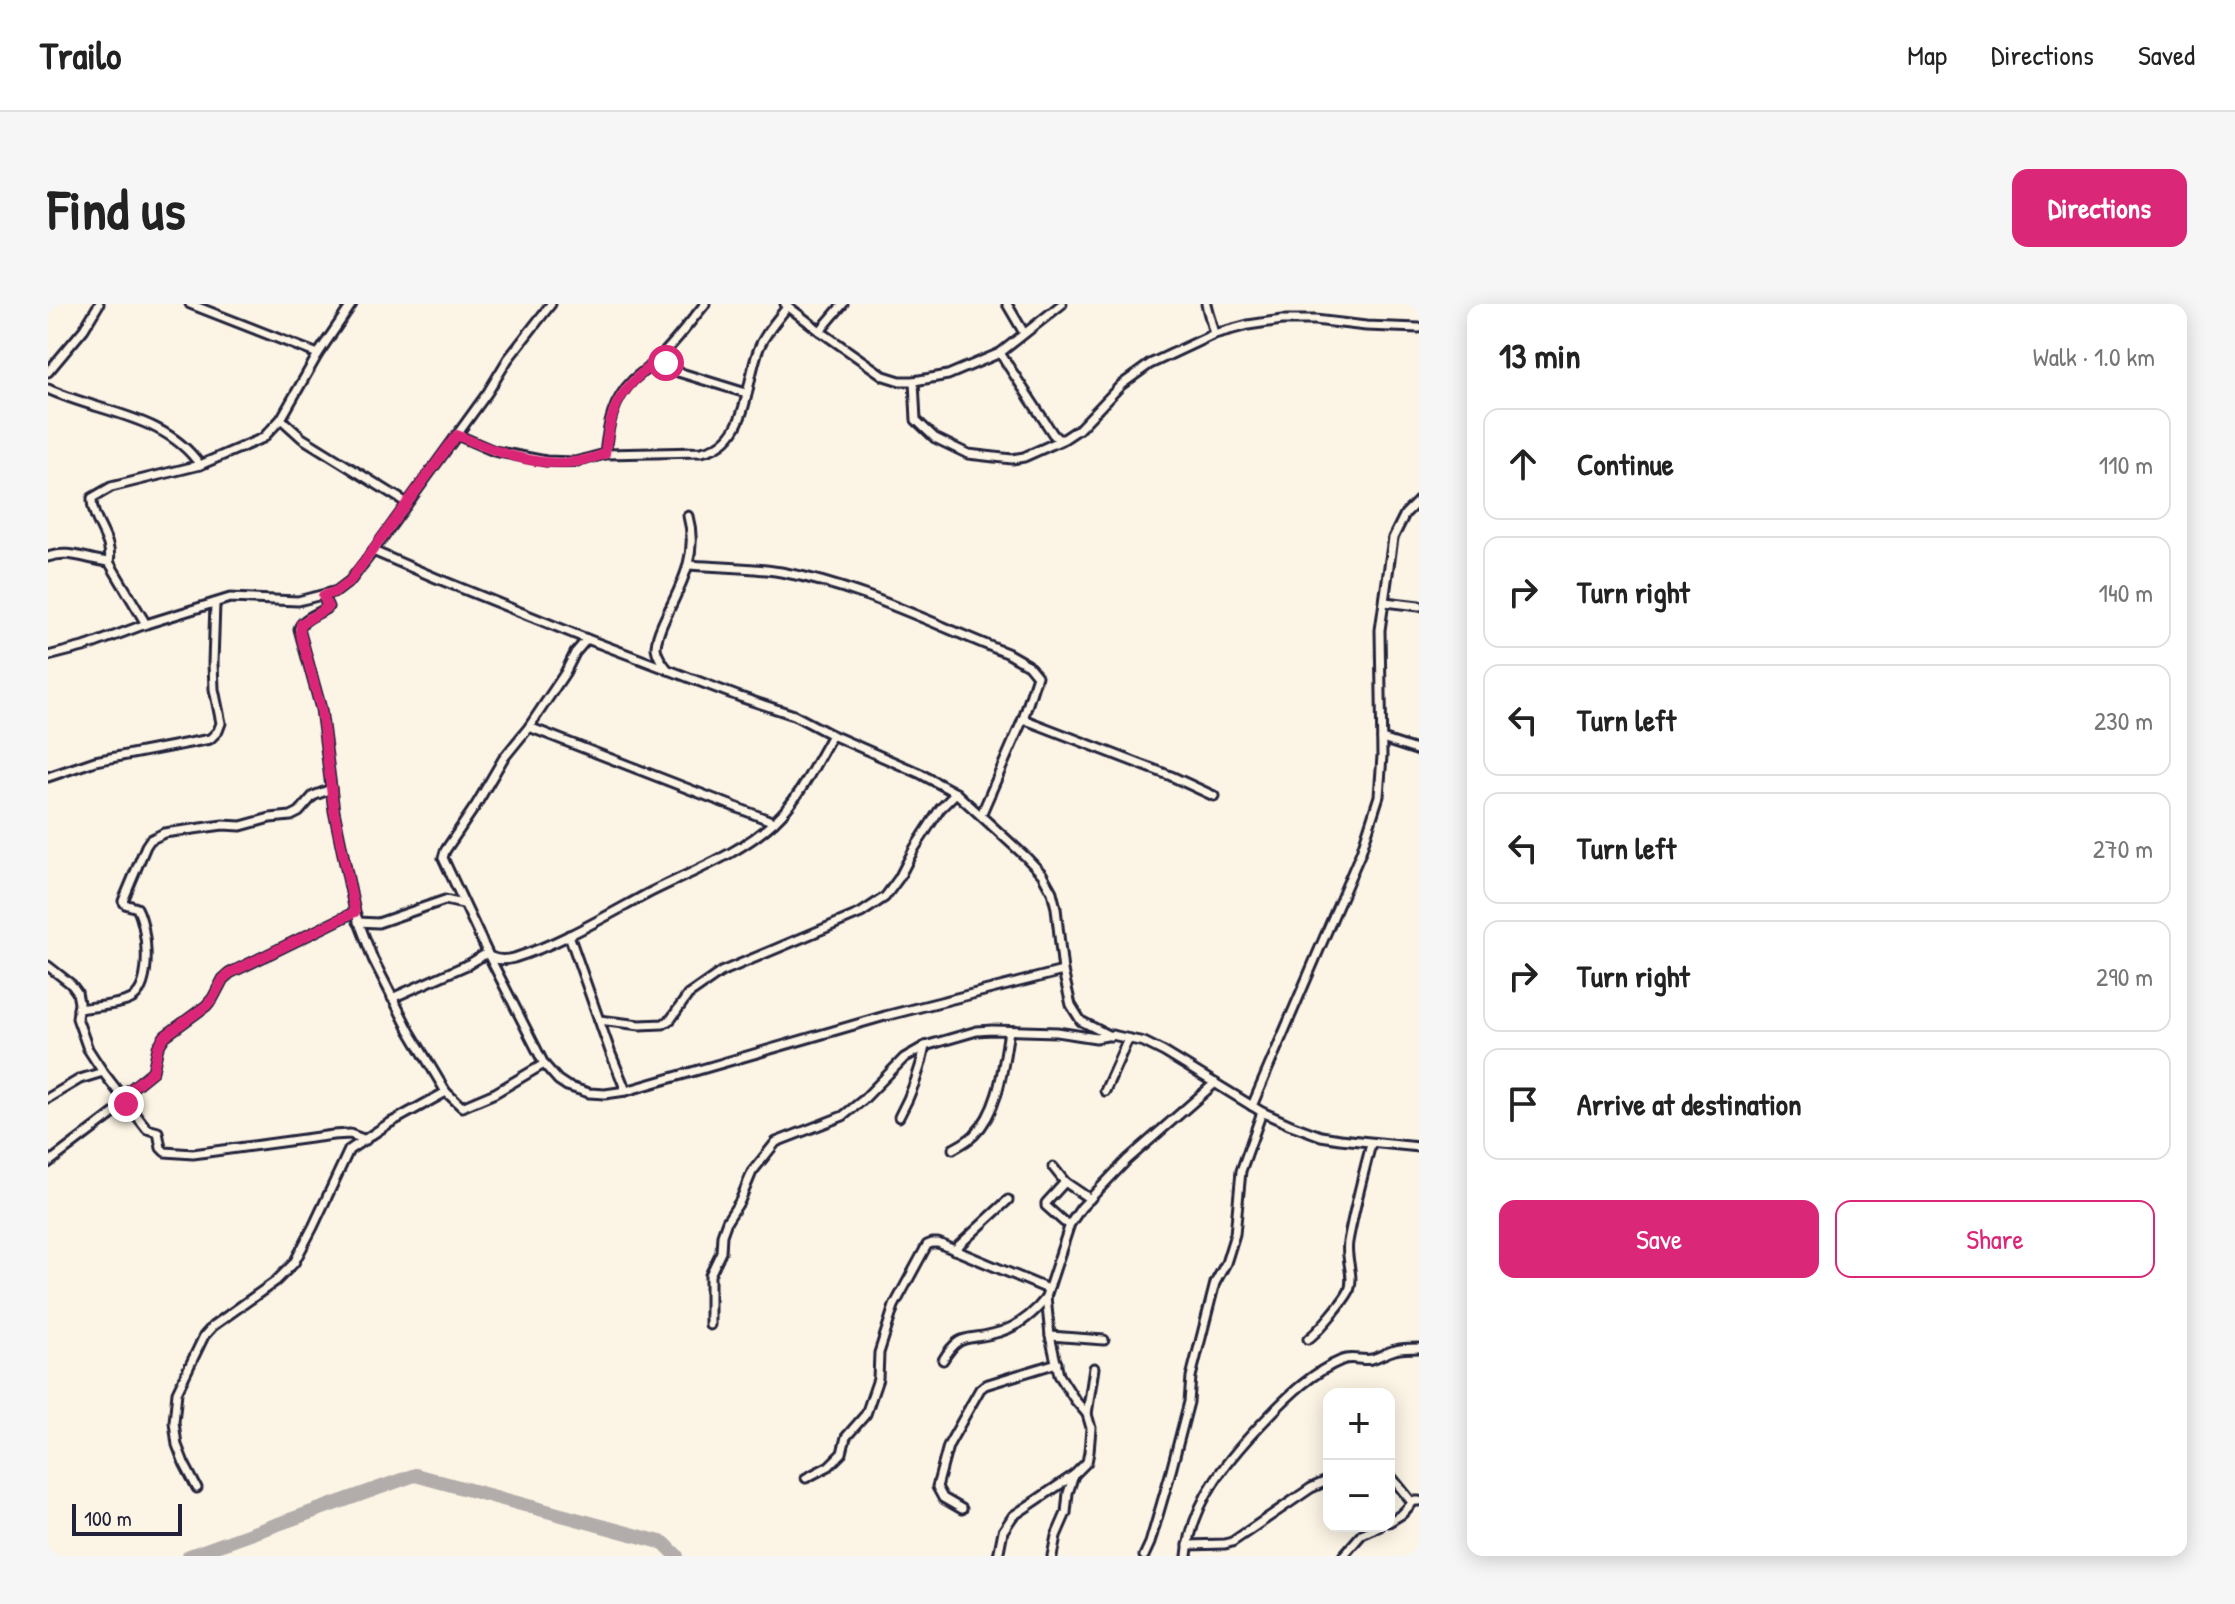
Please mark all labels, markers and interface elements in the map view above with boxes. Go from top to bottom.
text: Trailo [40,29,121,81]
text: Map [1907,36,1947,74]
text: Directions [1991,36,2094,74]
text: Saved [2138,36,2195,74]
button: Directions [2012,169,2187,247]
text: Find us [48,171,186,246]
text: 13 min [1499,333,1581,379]
text: Walk · 1.0 km [2033,339,2155,374]
route start [648,345,684,381]
icon: ahead [1501,442,1545,486]
text: Continue [1577,444,1674,484]
text: 110 m [2099,447,2153,482]
icon: right [1501,570,1545,614]
text: Turn right [1577,572,1690,612]
text: 140 m [2099,575,2153,610]
icon: left [1501,698,1545,742]
text: Turn left [1577,700,1676,740]
text: 230 m [2094,703,2153,738]
icon: left [1501,826,1545,870]
text: Turn left [1577,828,1676,868]
text: 270 m [2093,831,2153,866]
icon: right [1501,954,1545,998]
text: Turn right [1577,956,1690,996]
text: 290 m [2096,959,2153,994]
icon: arrive [1501,1082,1545,1126]
text: Arrive at destination [1577,1084,1802,1124]
route end [108,1086,144,1122]
button: Save [1499,1200,1819,1278]
button: Share [1835,1200,2155,1278]
map controls [1323,1388,1395,1532]
button: + [1323,1388,1395,1460]
button: − [1323,1460,1395,1532]
scale bar [72,1500,182,1536]
text: 100 m [84,1503,132,1533]

